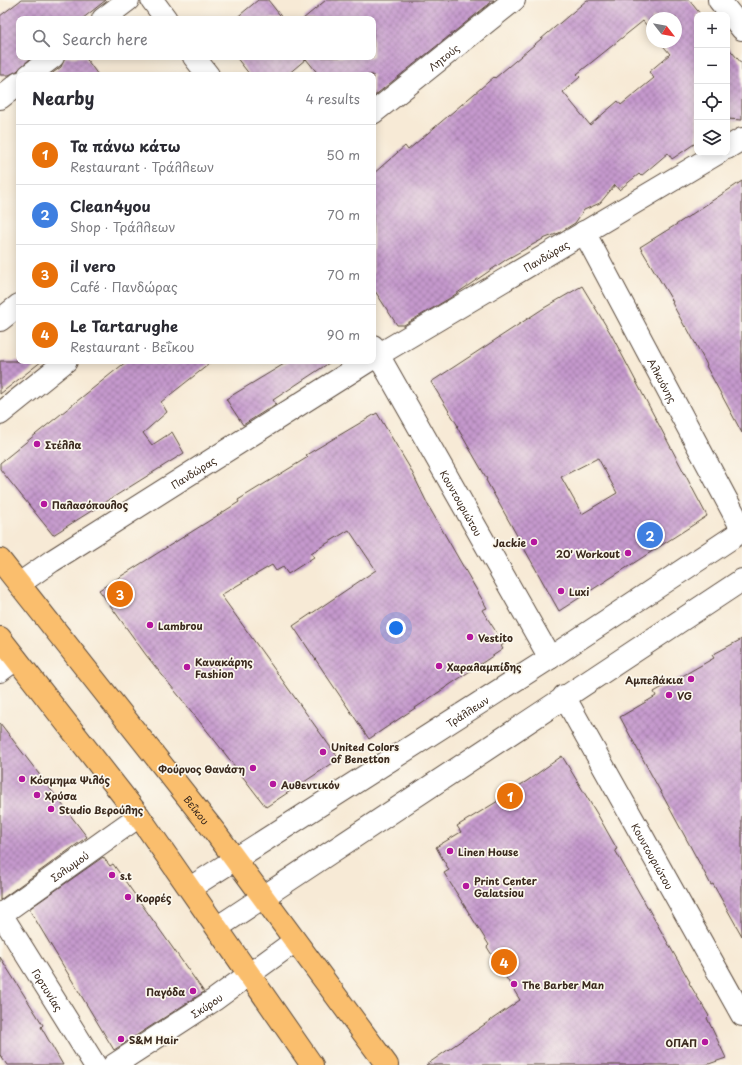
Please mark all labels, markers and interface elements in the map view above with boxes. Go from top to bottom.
north arrow [646,12,682,48]
map controls [694,12,730,156]
button: + [694,12,730,48]
search box [16,16,376,60]
icon: search [30,27,52,49]
text: Search here [62,27,148,50]
street label: Λητούς [425,40,462,74]
button: − [694,48,730,84]
button: locate [694,84,730,120]
text: Nearby [32,85,94,111]
text: 4 results [306,89,360,108]
button: layers [694,120,730,156]
text: Τα πάνω κάτω [70,134,181,157]
text: 1 [42,145,48,164]
text: 50 m [326,145,360,164]
text: Restaurant · Τράλλεων [70,157,214,176]
text: Clean4you [70,194,151,217]
text: 2 [40,205,50,224]
text: 70 m [327,205,360,224]
text: Shop · Τράλλεων [70,217,176,236]
street label: Πανδώρας [520,236,571,275]
text: il vero [70,254,116,277]
text: 3 [41,265,49,284]
text: 70 m [327,265,360,284]
text: Café · Πανδώρας [70,277,178,296]
text: Le Tartarughe [70,314,178,337]
text: 4 [41,325,49,344]
text: 90 m [327,325,360,344]
text: Restaurant · Βεΐκου [70,337,194,356]
street label: Αλκυόνης [645,355,681,405]
place label: Στέλλα [45,437,82,452]
marker: Στέλλα [32,439,42,449]
street label: Πανδώρας [167,452,218,492]
street label: Κουντουριώτου [437,467,487,539]
place label: Παλασόπουλος [52,497,129,512]
marker: Παλασόπουλος [39,499,49,509]
pin: 2 [637,520,663,550]
place label: Jackie [493,535,527,550]
marker: Jackie [529,537,539,547]
place label: 20' Workout [556,546,620,561]
marker: 20' Workout [623,548,633,558]
pin: 3 [107,579,133,609]
place label: Luxi [569,584,589,599]
marker: Luxi [556,586,566,596]
place label: Lambrou [158,618,203,633]
your location [386,618,406,638]
marker: Lambrou [145,620,155,630]
place label: Vestito [478,630,513,645]
marker: Vestito [465,632,475,642]
place label: Κανακάρης Fashion [195,654,253,681]
place label: Χαραλαμπίδης [447,659,522,674]
marker: Χαραλαμπίδης [434,661,444,671]
marker: Κανακάρης Fashion [182,662,192,672]
place label: Αμπελάκια [625,672,683,687]
marker: Αμπελάκια [686,674,696,684]
place label: VG [677,688,692,703]
marker: VG [664,690,674,700]
street label: Τράλλεων [443,692,492,730]
place label: United Colors of Benetton [331,739,399,766]
marker: United Colors of Benetton [318,747,328,757]
place label: Φούρνος Θανάση [158,761,245,776]
marker: Φούρνος Θανάση [248,763,258,773]
place label: Κόσμημα Ψιλός [30,772,111,787]
marker: Κόσμημα Ψιλός [17,774,27,784]
place label: Αυθεντικόν [280,777,340,792]
marker: Αυθεντικόν [268,779,278,789]
pin: 1 [497,781,523,811]
place label: Χρύσα [45,788,77,803]
marker: Χρύσα [32,790,42,800]
street label: Βεΐκου [181,792,213,827]
place label: Studio Βερούλης [59,802,144,817]
marker: Studio Βερούλης [46,804,56,814]
street label: Κουντουριώτου [629,820,678,892]
place label: Linen House [458,844,519,859]
marker: Linen House [445,846,455,856]
street label: Σολωμού [47,847,92,884]
place label: s.t [120,868,132,883]
marker: s.t [107,870,117,880]
place label: Print Center Galatsiou [474,873,538,900]
marker: Print Center Galatsiou [461,881,471,891]
place label: Κορρές [136,890,172,906]
marker: Κορρές [123,892,133,902]
pin: 4 [491,947,517,977]
street label: Γορτυνίας [29,965,67,1014]
place label: The Barber Man [522,977,604,992]
marker: The Barber Man [509,979,519,989]
place label: Παγόδα [146,984,185,999]
marker: Παγόδα [188,986,198,996]
street label: Σκύρου [187,989,225,1021]
place label: S&M Hair [129,1032,179,1047]
marker: S&M Hair [116,1034,126,1044]
place label: ΟΠΑΠ [666,1035,697,1050]
marker: ΟΠΑΠ [700,1037,710,1047]

